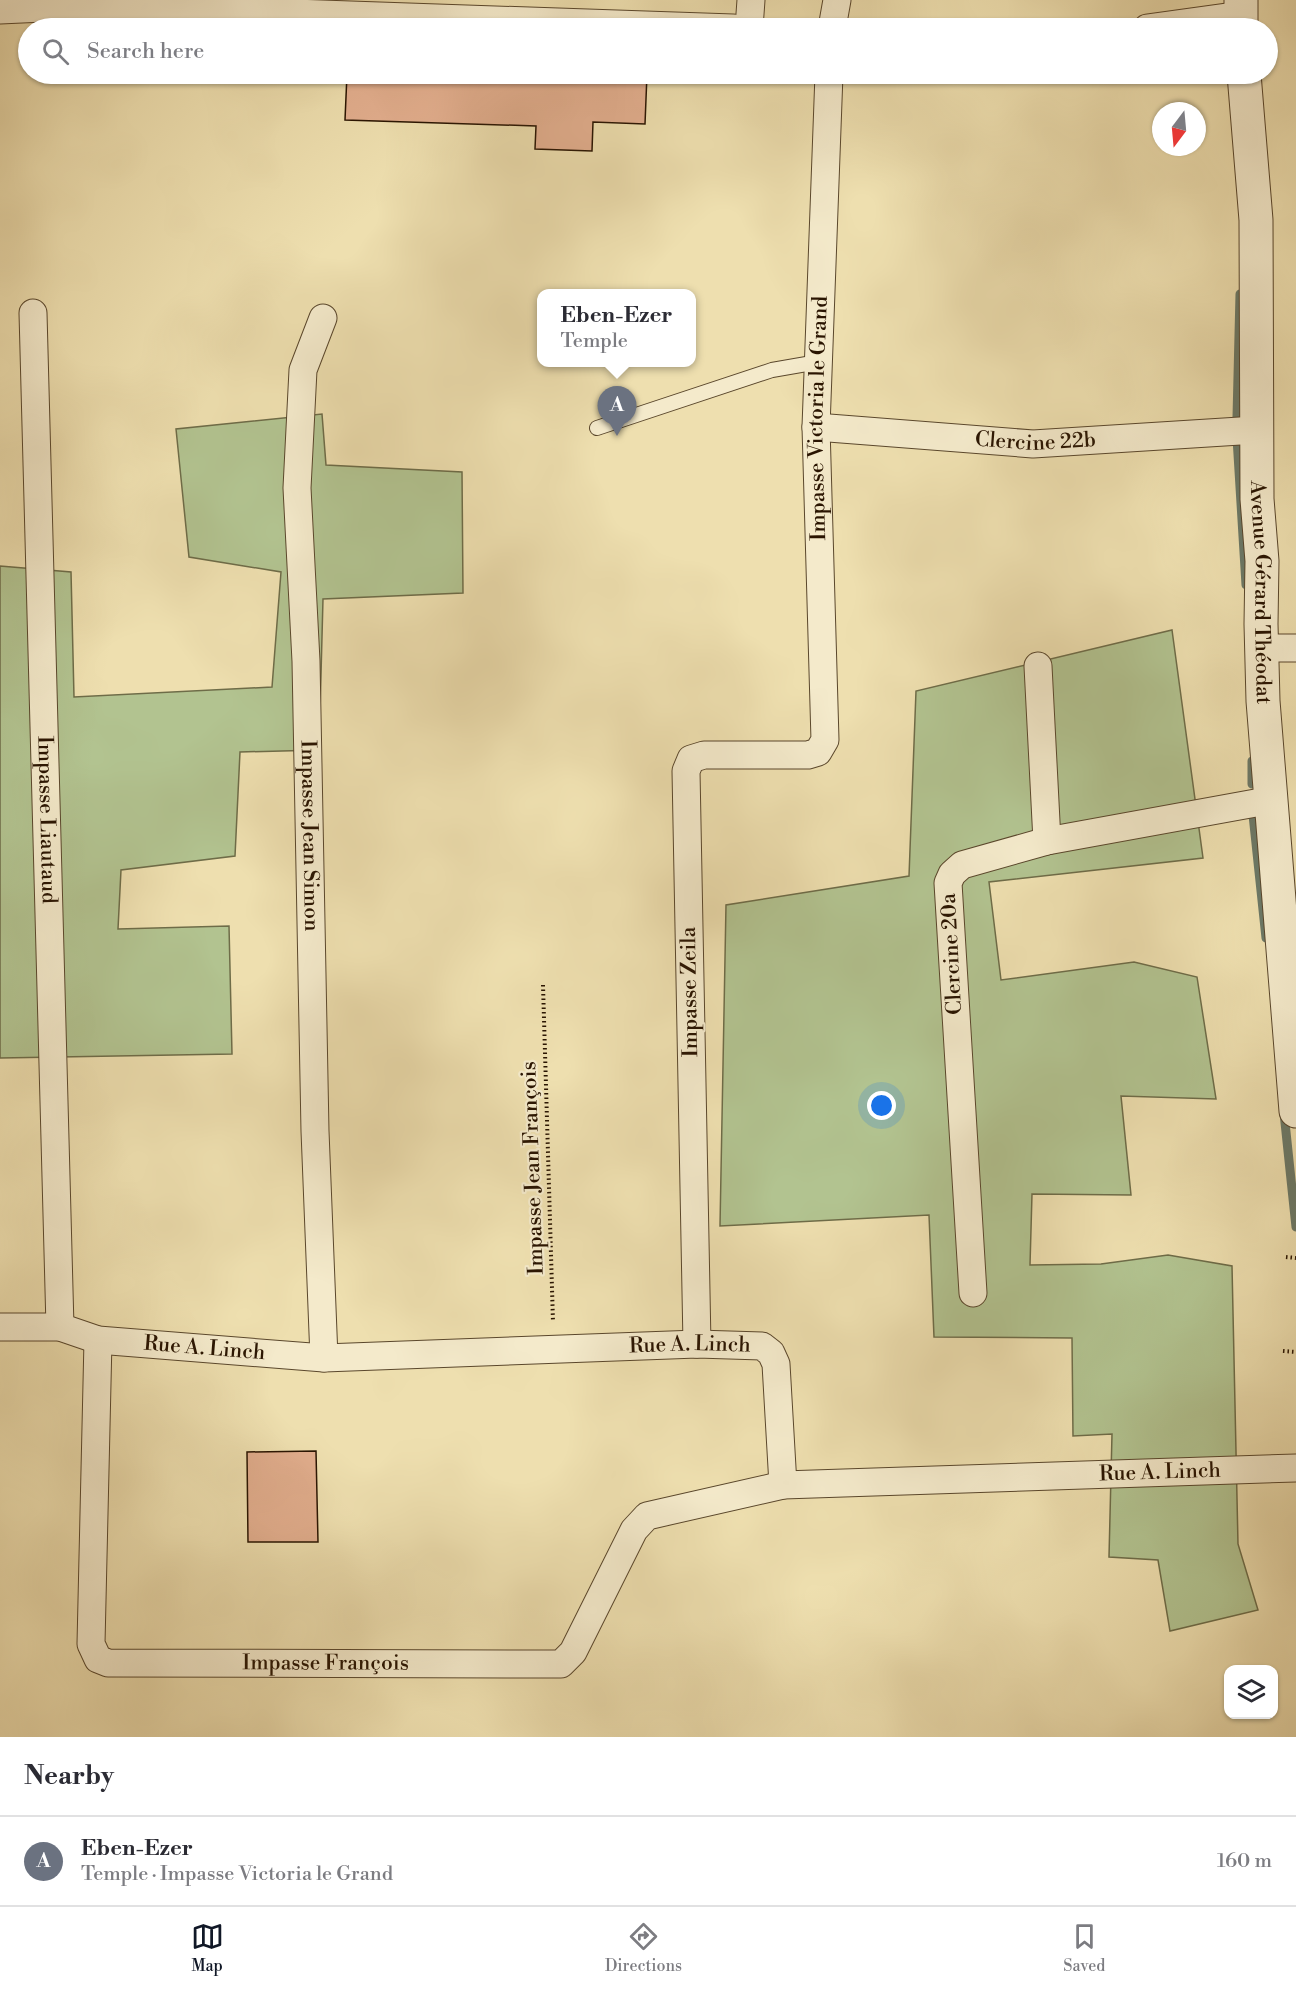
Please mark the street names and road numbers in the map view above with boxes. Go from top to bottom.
street label: Impasse Victoria le Grand [803,295,834,541]
street label: Clercine 22b [974,426,1097,457]
street label: Avenue Gérard Théodat [1244,480,1276,705]
street label: Impasse Liautaud [31,735,62,904]
street label: Impasse Jean Simon [295,740,324,932]
street label: Clercine 20a [936,892,968,1015]
street label: Impasse Zeila [676,926,704,1057]
street label: Impasse Jean François [516,1061,550,1275]
street label: Rue A. Linch [143,1331,267,1366]
street label: Rue A. Linch [628,1331,752,1360]
street label: Rue A. Linch [1099,1457,1222,1488]
street label: Impasse François [242,1650,409,1677]

